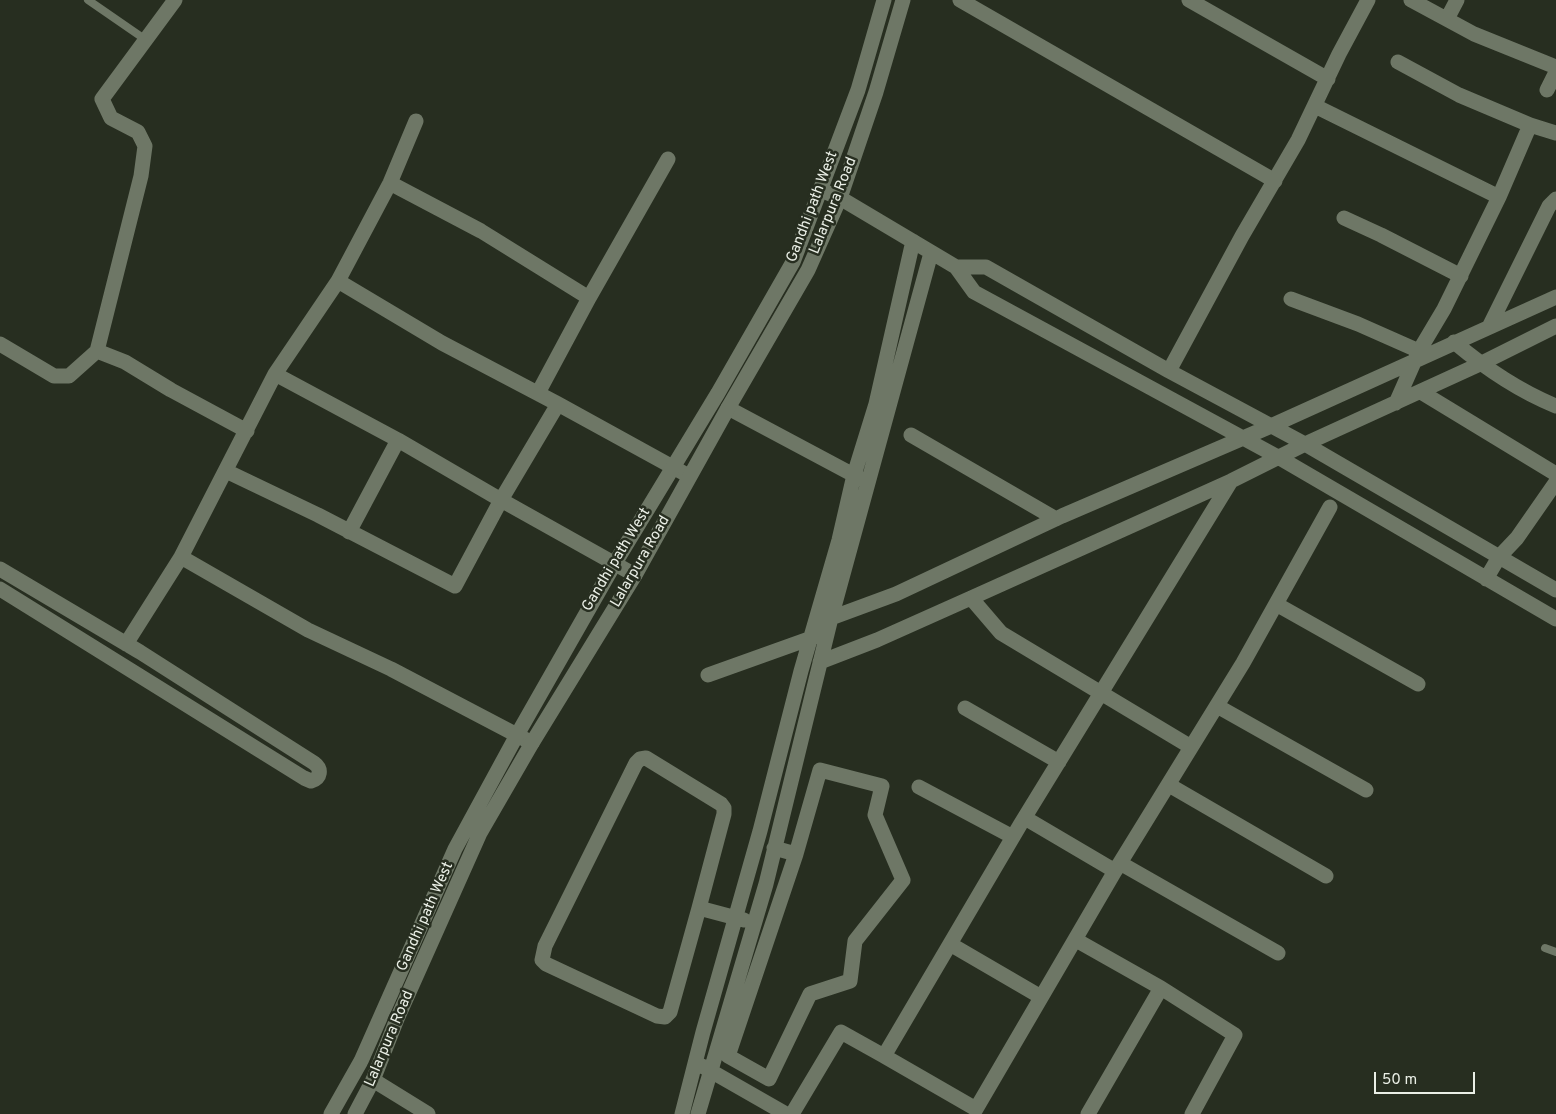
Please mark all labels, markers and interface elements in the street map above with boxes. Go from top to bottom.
street label: Gandhi path West [783,149,843,265]
street label: Lalarpura Road [806,155,862,257]
street label: Gandhi path West [579,505,655,615]
street label: Lalarpura Road [608,513,674,611]
street label: Gandhi path West [394,860,458,974]
street label: Lalarpura Road [362,988,418,1090]
scale bar [1376,1062,1477,1094]
text: 50 m [1382,1071,1417,1090]

